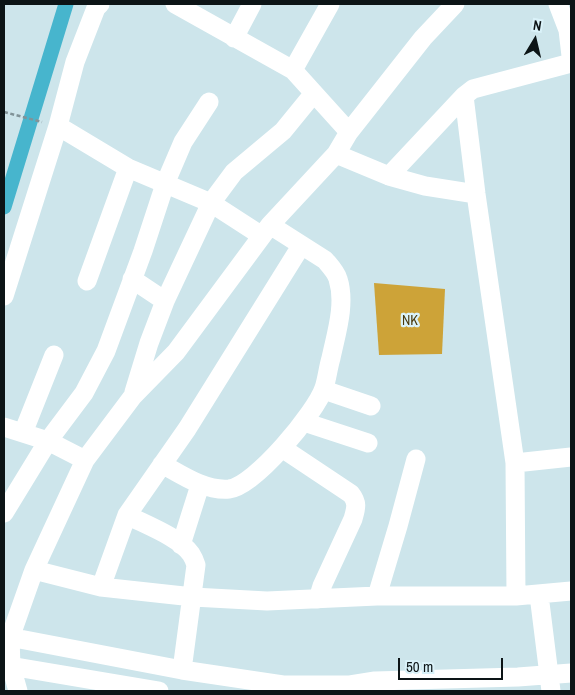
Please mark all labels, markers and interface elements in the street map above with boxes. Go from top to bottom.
north arrow [510,15,560,65]
text: N [532,16,543,35]
park label: NK [402,313,418,329]
scale bar [400,648,505,680]
text: 50 m [406,656,433,677]

